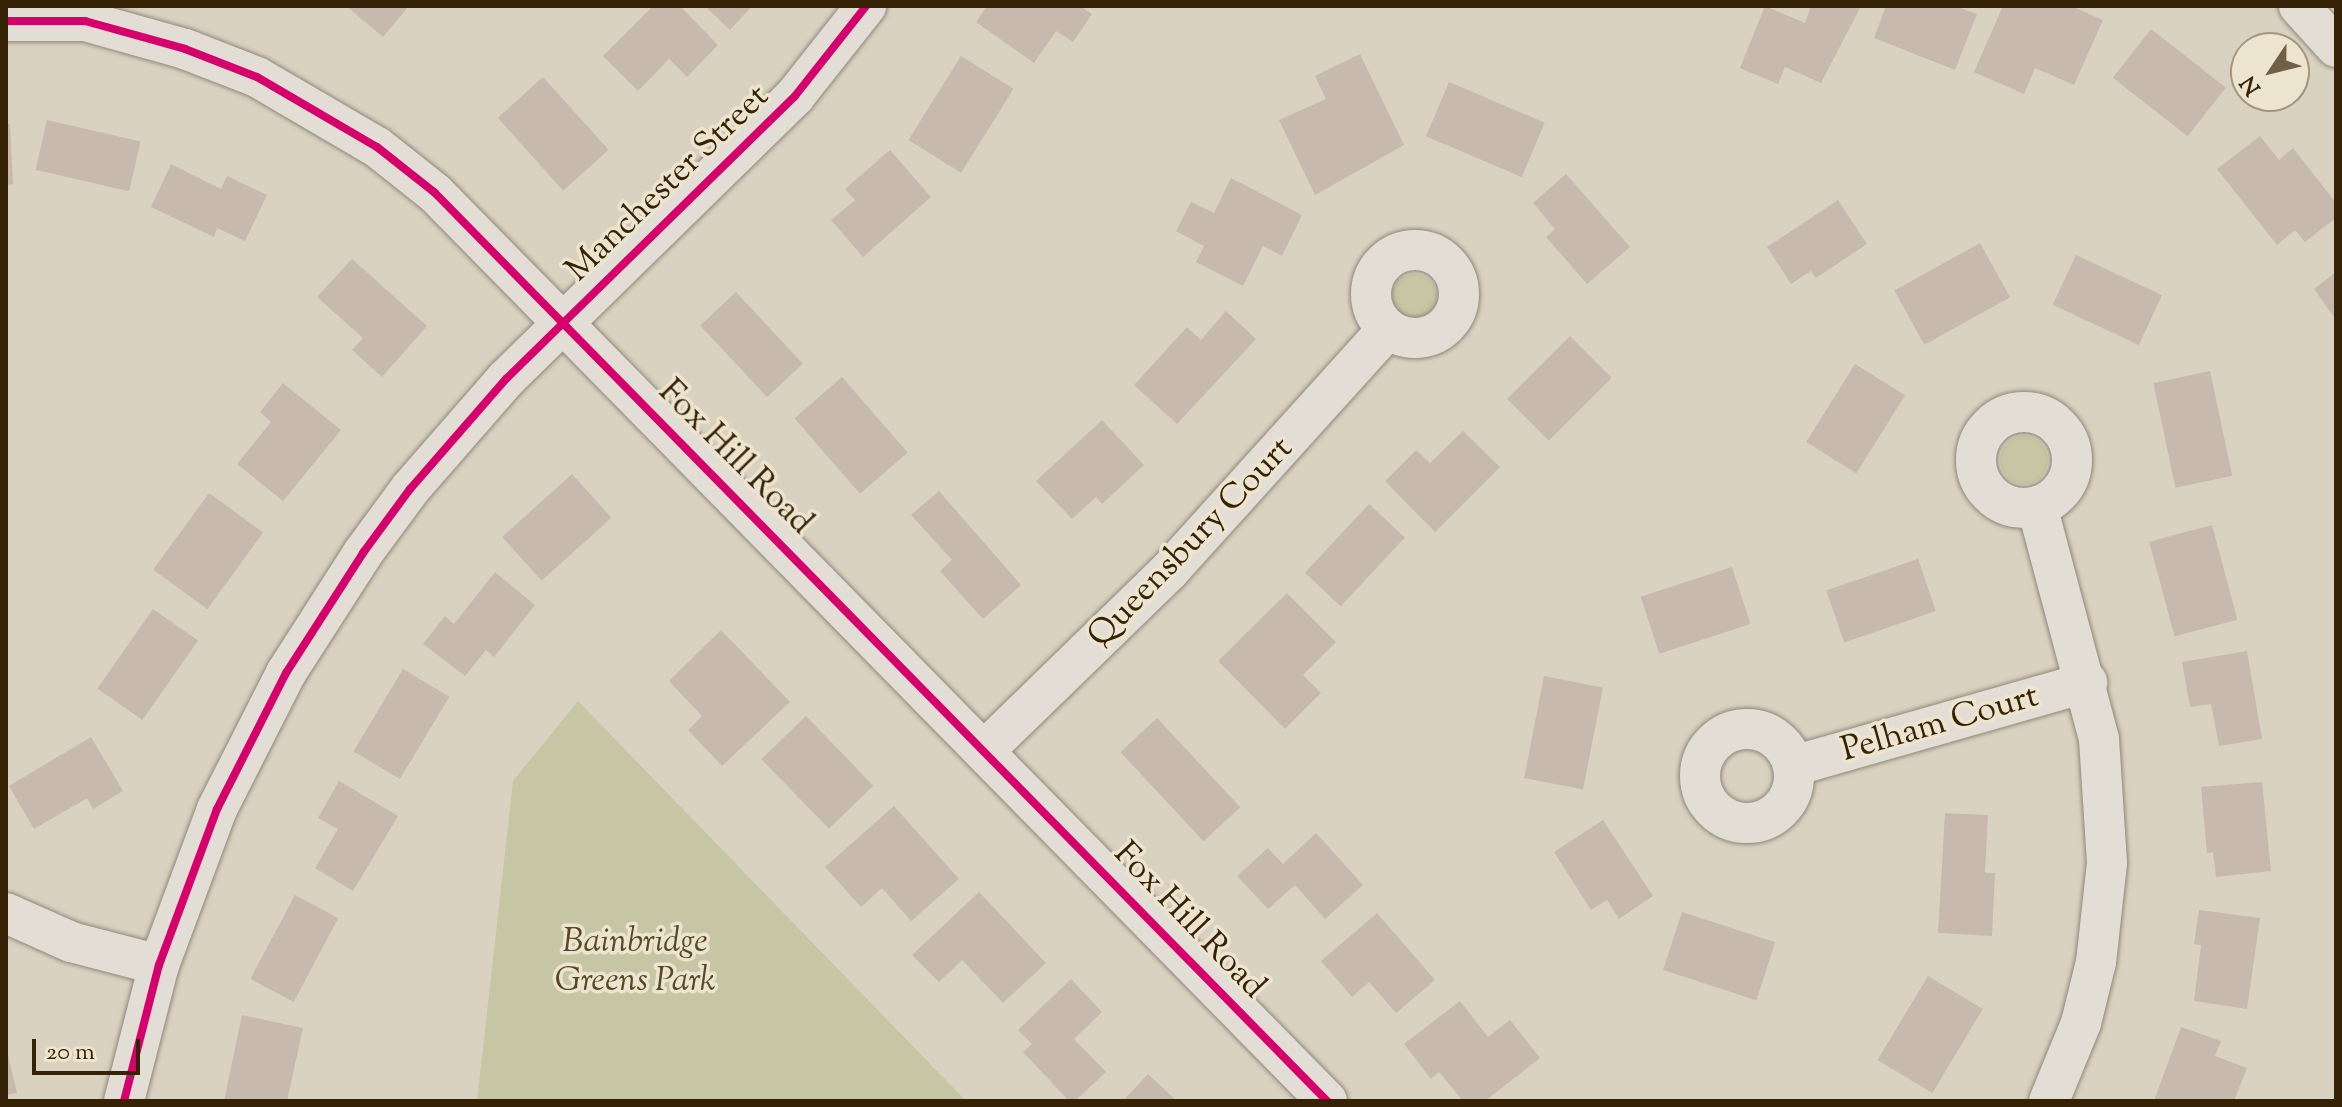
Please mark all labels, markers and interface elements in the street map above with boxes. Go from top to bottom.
north arrow [2230,32,2310,112]
text: N [2234,68,2270,101]
street label: Manchester Street [558,77,778,291]
street label: Fox Hill Road [649,372,821,544]
street label: Queensbury Court [1080,429,1302,657]
street label: Pelham Court [1837,676,2043,772]
street label: Fox Hill Road [1104,834,1274,1008]
park label: Bainbridge Greens Park [555,922,715,1002]
scale bar [36,1023,144,1073]
text: 20 m [46,1036,95,1070]

